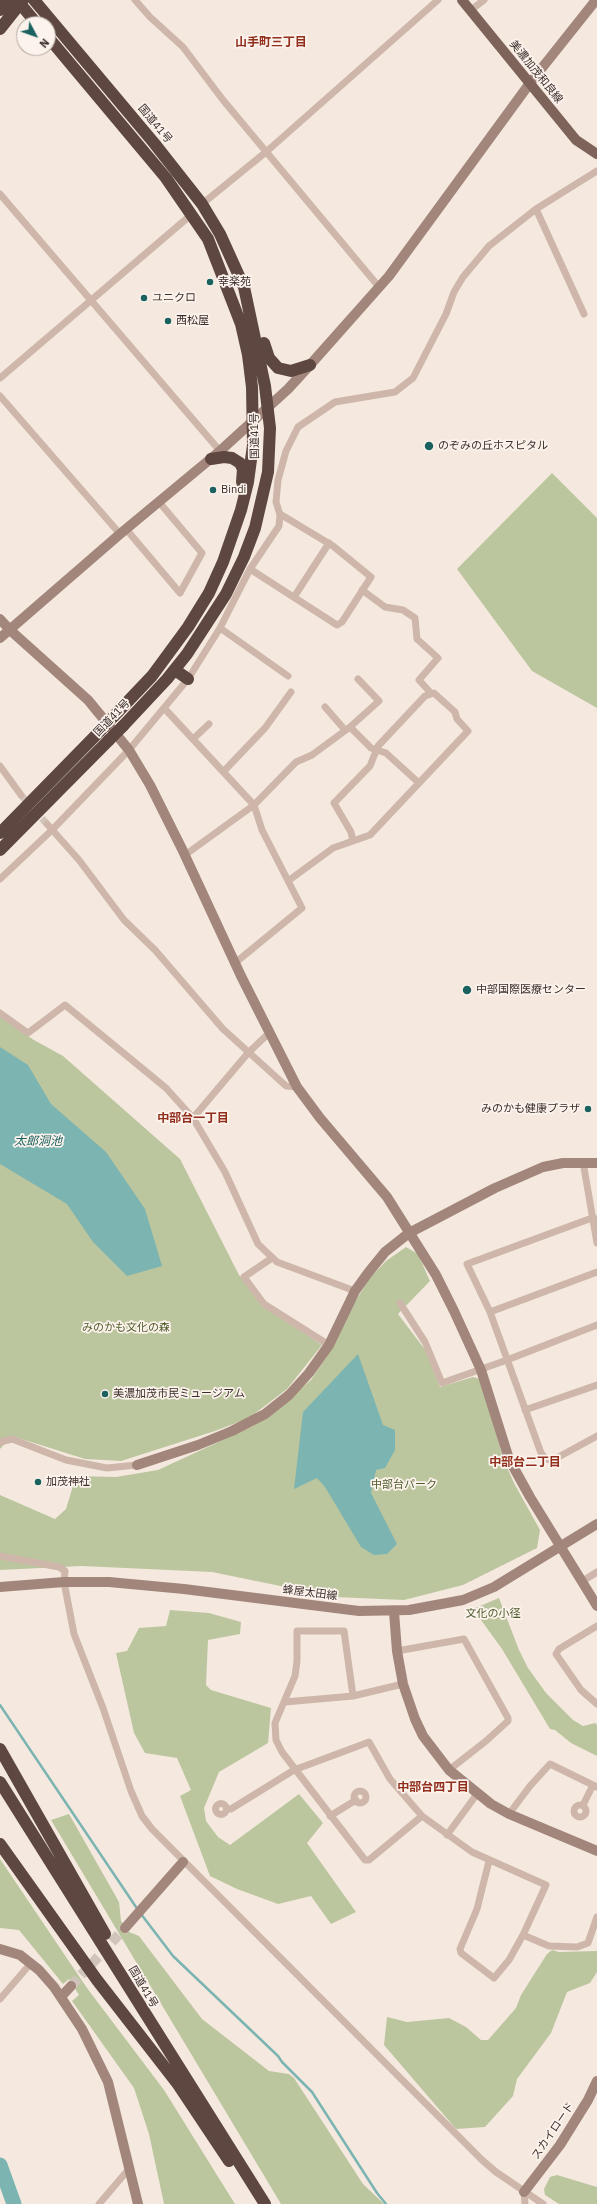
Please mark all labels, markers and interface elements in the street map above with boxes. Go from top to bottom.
north arrow [16,16,56,56]
text: N [36,36,52,51]
district label: 山手町三丁目 [235,36,307,50]
street label: 美濃加茂和良線 [507,38,565,106]
street label: 国道41号 [135,102,175,146]
place label: 幸楽苑 [218,275,251,289]
marker: 幸楽苑 [205,277,215,287]
place label: ユニクロ [152,291,196,305]
marker: ユニクロ [139,293,149,303]
place label: 西松屋 [176,314,209,328]
marker: 西松屋 [163,316,173,326]
street label: 国道41号 [248,413,262,459]
place label: のぞみの丘ホスピタル [438,439,548,453]
marker: のぞみの丘ホスピタル [423,440,435,452]
place label: Bindi [221,483,246,497]
marker: Bindi [208,485,218,495]
street label: 国道41号 [91,697,133,739]
place label: 中部国際医療センター [476,983,586,997]
marker: 中部国際医療センター [461,984,473,996]
place label: みのかも健康プラザ [481,1102,580,1116]
marker: みのかも健康プラザ [583,1104,593,1114]
district label: 中部台一丁目 [157,1112,229,1126]
water label: 太郎洞池 [14,1135,62,1149]
park label: みのかも文化の森 [82,1321,170,1335]
place label: 美濃加茂市民ミュージアム [113,1387,245,1401]
marker: 美濃加茂市民ミュージアム [100,1389,110,1399]
district label: 中部台二丁目 [489,1456,561,1470]
place label: 加茂神社 [46,1475,90,1489]
marker: 加茂神社 [33,1477,43,1487]
park label: 中部台パーク [371,1478,437,1492]
street label: 蜂屋太田線 [282,1583,338,1603]
park label: 文化の小径 [466,1607,520,1621]
district label: 中部台四丁目 [397,1781,469,1795]
street label: 国道41号 [125,1964,161,2010]
street label: スカイロード [529,2100,577,2162]

